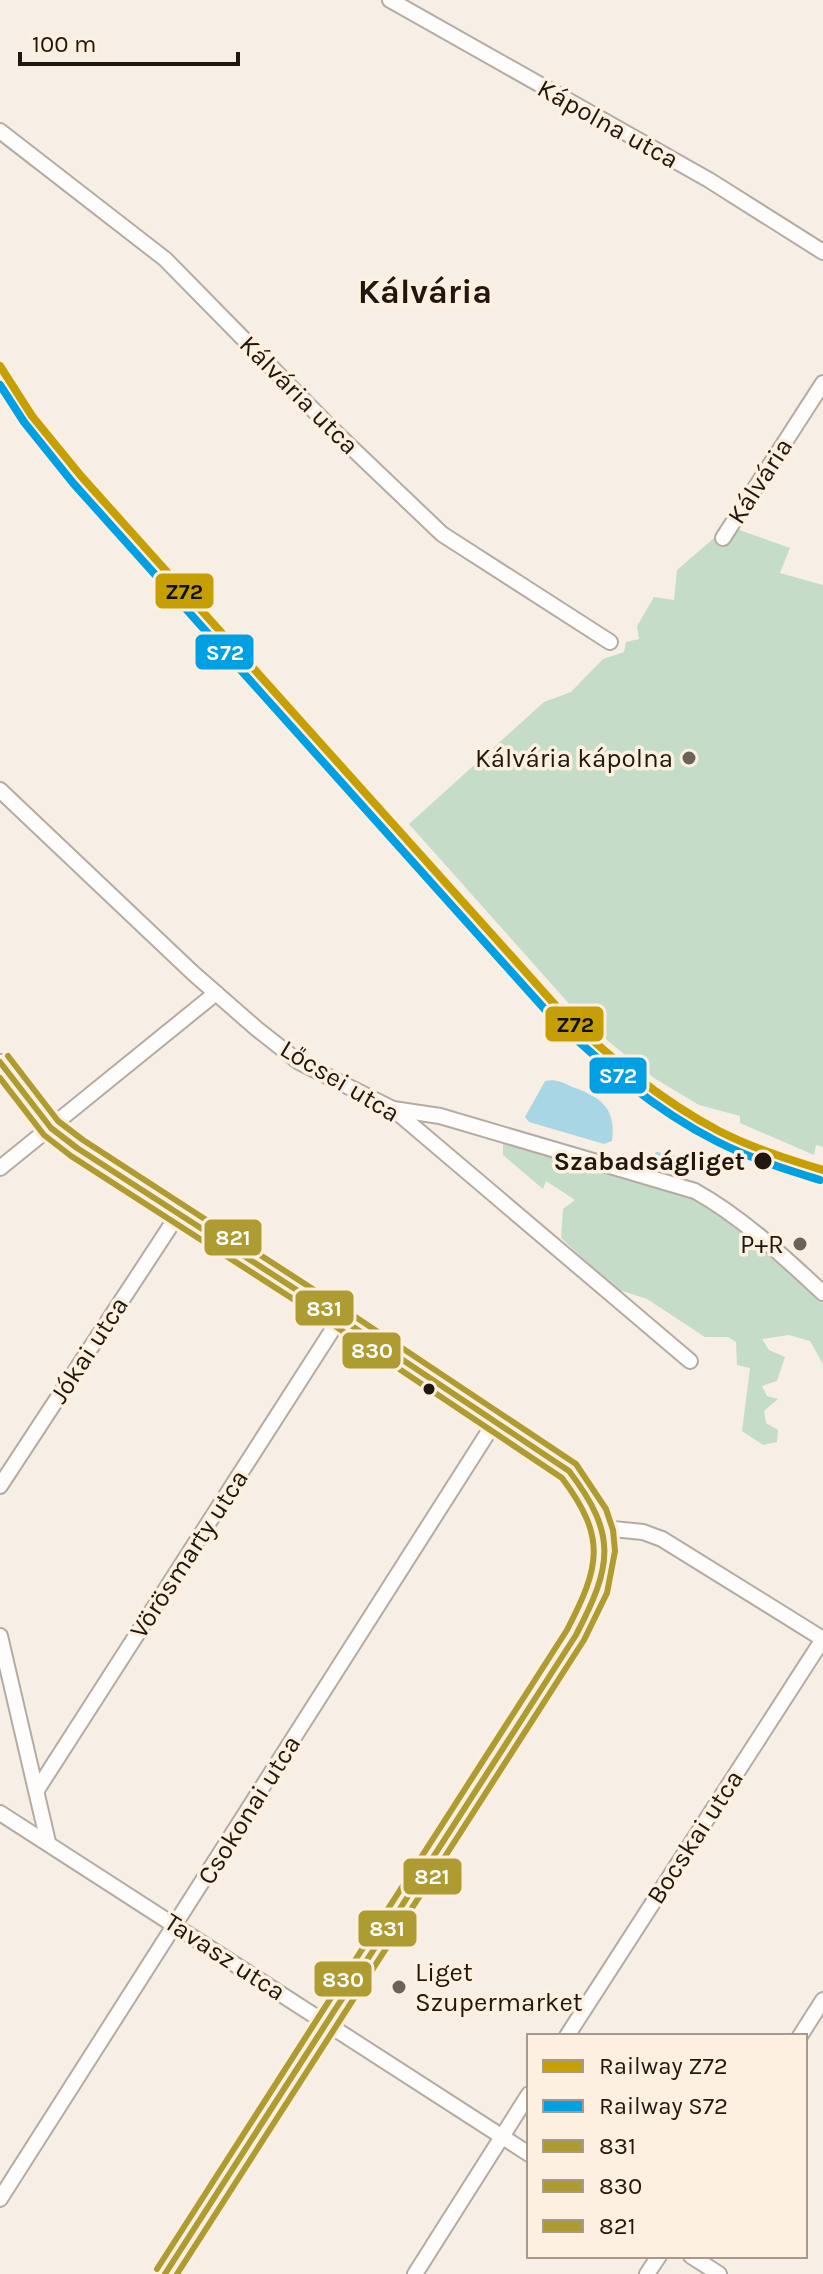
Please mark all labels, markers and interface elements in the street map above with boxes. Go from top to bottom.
scale bar [20,16,238,66]
text: 100 m [32,30,97,58]
street label: Kápolna utca [532,73,684,175]
district label: Kálvária [358,272,492,312]
street label: Kálvária utca [233,329,365,461]
street label: Kálvária [721,432,799,530]
line badge: Z72 [154,572,215,610]
text: Z72 [165,579,203,605]
line badge: S72 [194,633,255,671]
text: S72 [206,640,244,666]
place label: Kálvária kápolna [475,743,673,774]
marker: Kálvária kápolna [680,749,698,767]
line badge: Z72 [544,1005,605,1043]
text: Z72 [556,1012,594,1038]
street label: Lőcsei utca [275,1033,405,1129]
line badge: S72 [588,1056,648,1095]
text: S72 [599,1063,637,1089]
place label: Szabadságliget [554,1146,745,1177]
marker: Szabadságliget [752,1150,774,1172]
line badge: 821 [203,1218,263,1257]
text: 821 [215,1225,251,1251]
place label: P+R [740,1229,784,1260]
marker: P+R [791,1235,809,1253]
line badge: 831 [294,1289,355,1327]
street label: Jókai utca [43,1291,135,1409]
text: 831 [306,1296,342,1322]
line badge: 830 [341,1331,402,1370]
text: 830 [351,1338,393,1364]
unlabelled marker [421,1381,437,1397]
street label: Vörösmarty utca [123,1464,255,1644]
street label: Csokonai utca [191,1730,307,1890]
street label: Bocskai utca [640,1764,750,1910]
line badge: 821 [402,1857,463,1896]
text: 821 [414,1864,450,1890]
street label: Tavasz utca [159,1906,291,2008]
line badge: 831 [357,1909,418,1948]
text: 831 [369,1916,405,1942]
place label: Liget Szupermarket [415,1957,583,2018]
line badge: 830 [313,1960,373,1998]
text: 830 [322,1967,364,1993]
marker: Liget Szupermarket [390,1978,408,1996]
legend [527,2034,807,2258]
text: Railway Z72 [599,2052,728,2080]
text: Railway S72 [599,2092,728,2120]
text: 831 [599,2132,636,2160]
text: 830 [599,2172,642,2200]
text: 821 [599,2212,636,2240]

